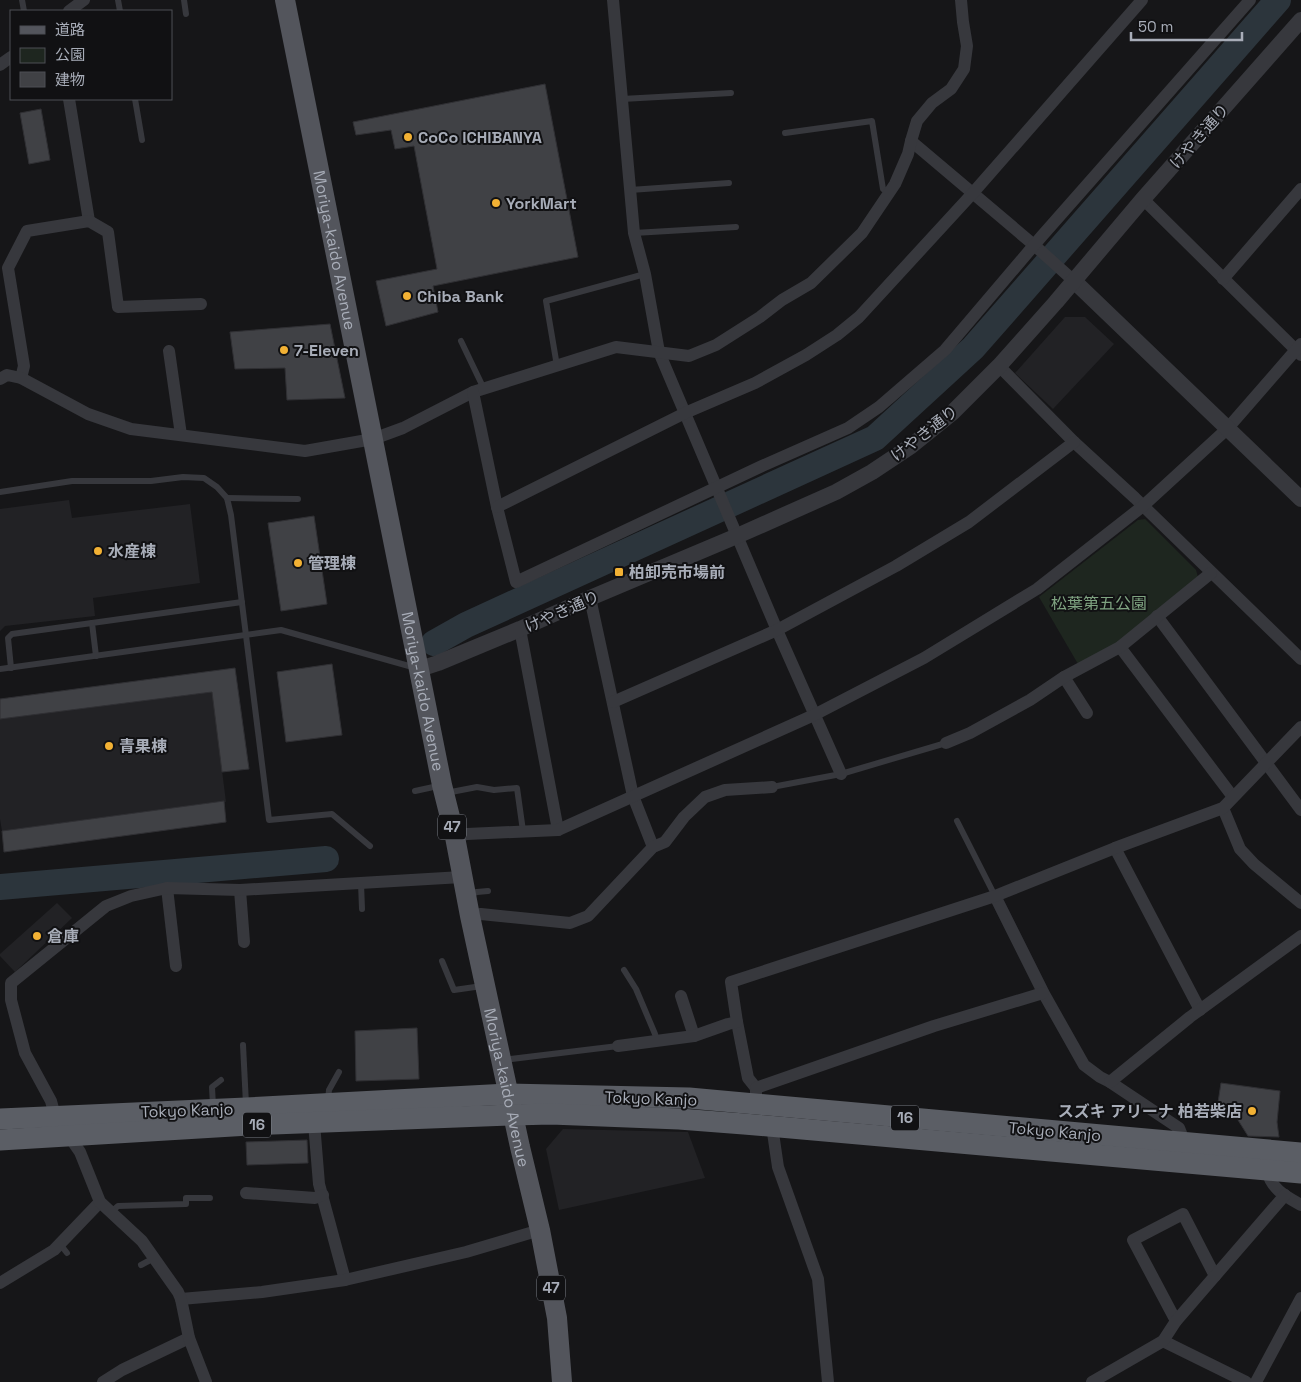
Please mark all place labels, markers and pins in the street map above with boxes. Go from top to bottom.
place label: CoCo ICHIBANYA [418,127,542,148]
marker: CoCo ICHIBANYA [402,131,414,143]
place label: YorkMart [506,193,577,214]
marker: YorkMart [490,197,502,209]
place label: Chiba Bank [417,286,504,307]
marker: Chiba Bank [401,290,413,302]
place label: 7-Eleven [294,340,359,361]
marker: 7-Eleven [278,344,290,356]
place label: 水産棟 [108,541,156,562]
marker: 水産棟 [92,545,104,557]
place label: 管理棟 [308,553,356,574]
marker: 管理棟 [292,557,304,569]
place label: 柏卸売市場前 [629,562,725,583]
marker: 柏卸売市場前 [613,566,625,578]
place label: 青果棟 [119,736,167,757]
marker: 青果棟 [103,740,115,752]
place label: 倉庫 [47,926,79,947]
marker: 倉庫 [31,930,43,942]
place label: スズキ アリーナ 柏若柴店 [1058,1101,1242,1122]
marker: スズキ アリーナ 柏若柴店 [1246,1105,1258,1117]

